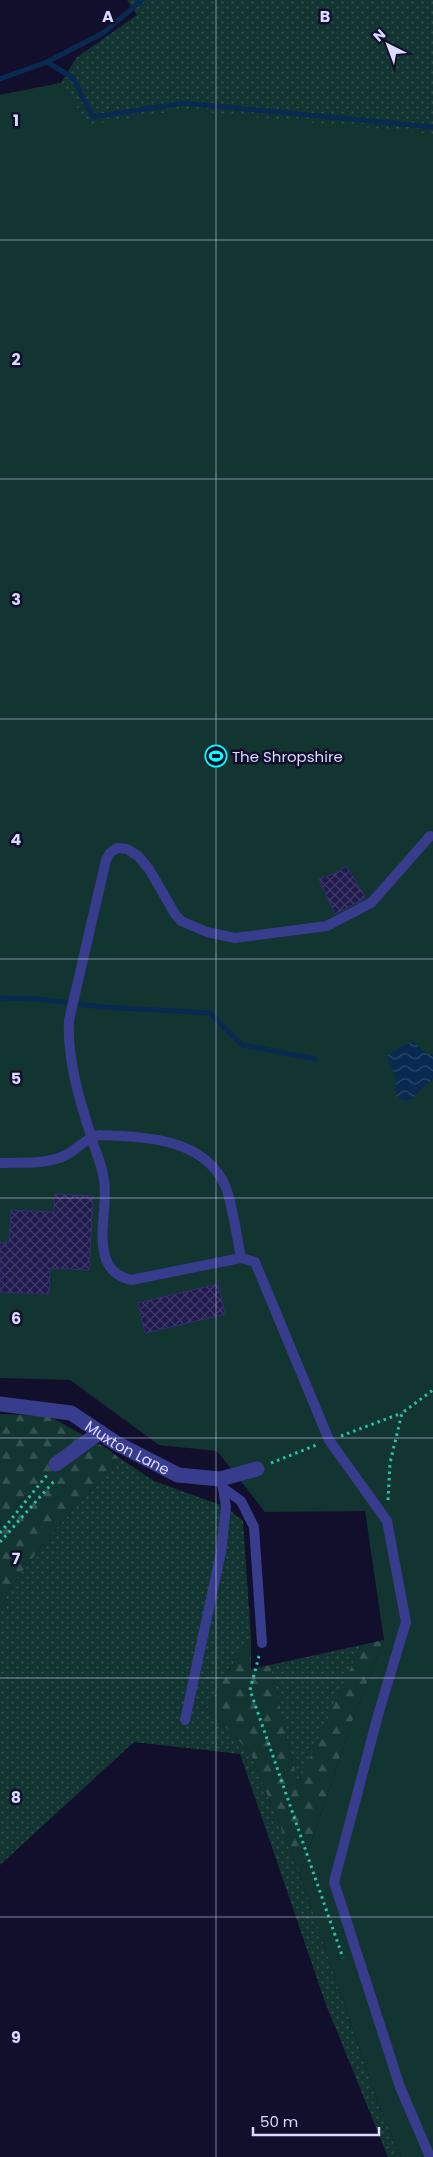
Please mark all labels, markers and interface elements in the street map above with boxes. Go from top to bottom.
text: A [102,5,114,28]
text: B [320,5,330,28]
north arrow [363,20,413,70]
text: N [369,24,390,46]
text: 1 [13,109,19,132]
text: 2 [11,348,21,371]
text: 3 [11,588,21,611]
sports icon: The Shropshire [204,744,228,768]
place label: The Shropshire [232,746,343,767]
text: 4 [11,828,22,851]
text: 5 [11,1067,21,1090]
text: 6 [11,1307,21,1330]
street label: Muxton Lane [81,1415,174,1480]
text: 7 [12,1547,21,1570]
text: 8 [11,1786,21,1809]
text: 9 [11,2026,21,2049]
scale bar [253,2104,379,2136]
text: 50 m [260,2111,298,2132]

